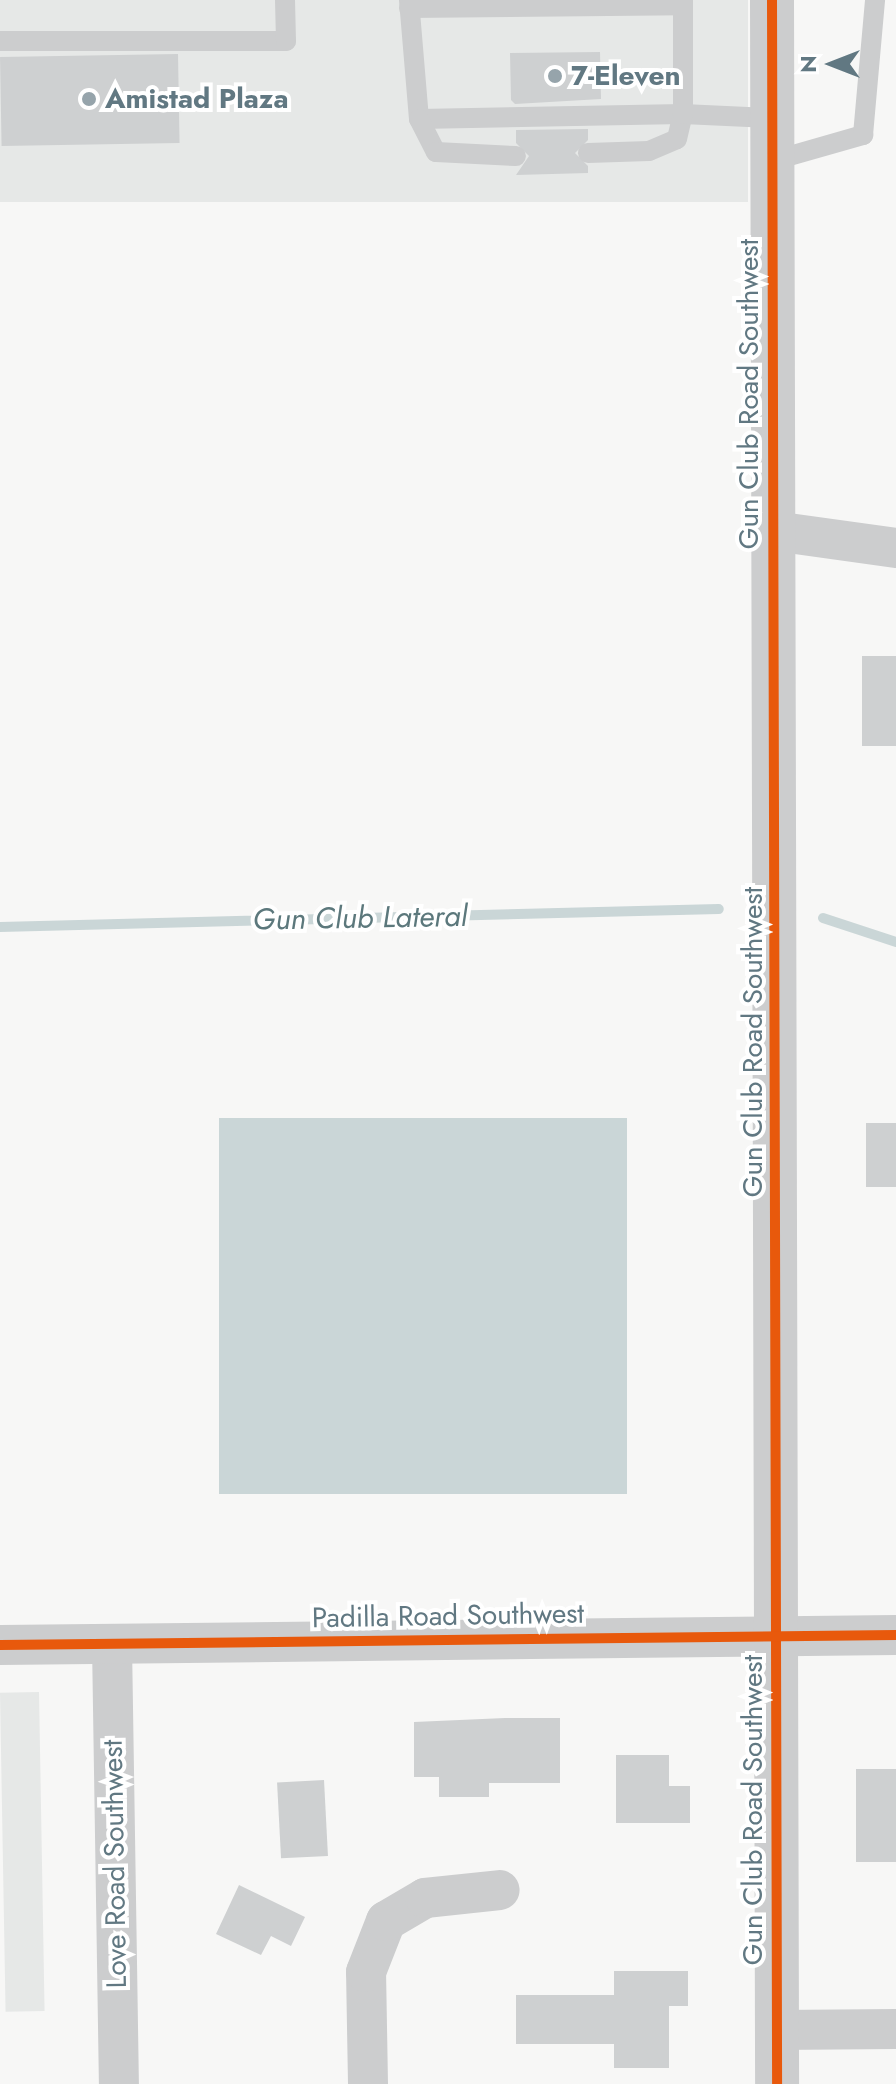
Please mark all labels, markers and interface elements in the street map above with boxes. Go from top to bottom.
north arrow [792,24,872,104]
text: N [792,55,824,73]
place label: 7-Eleven [571,59,681,93]
marker: 7-Eleven [546,67,564,85]
place label: Amistad Plaza [105,82,289,116]
marker: Amistad Plaza [80,90,98,108]
street label: Gun Club Road Southwest [732,239,766,549]
street label: Gun Club Road Southwest [736,887,770,1197]
water label: Gun Club Lateral [252,898,468,938]
street label: Padilla Road Southwest [312,1597,584,1635]
street label: Gun Club Road Southwest [736,1655,770,1965]
street label: Love Road Southwest [96,1739,134,1989]

